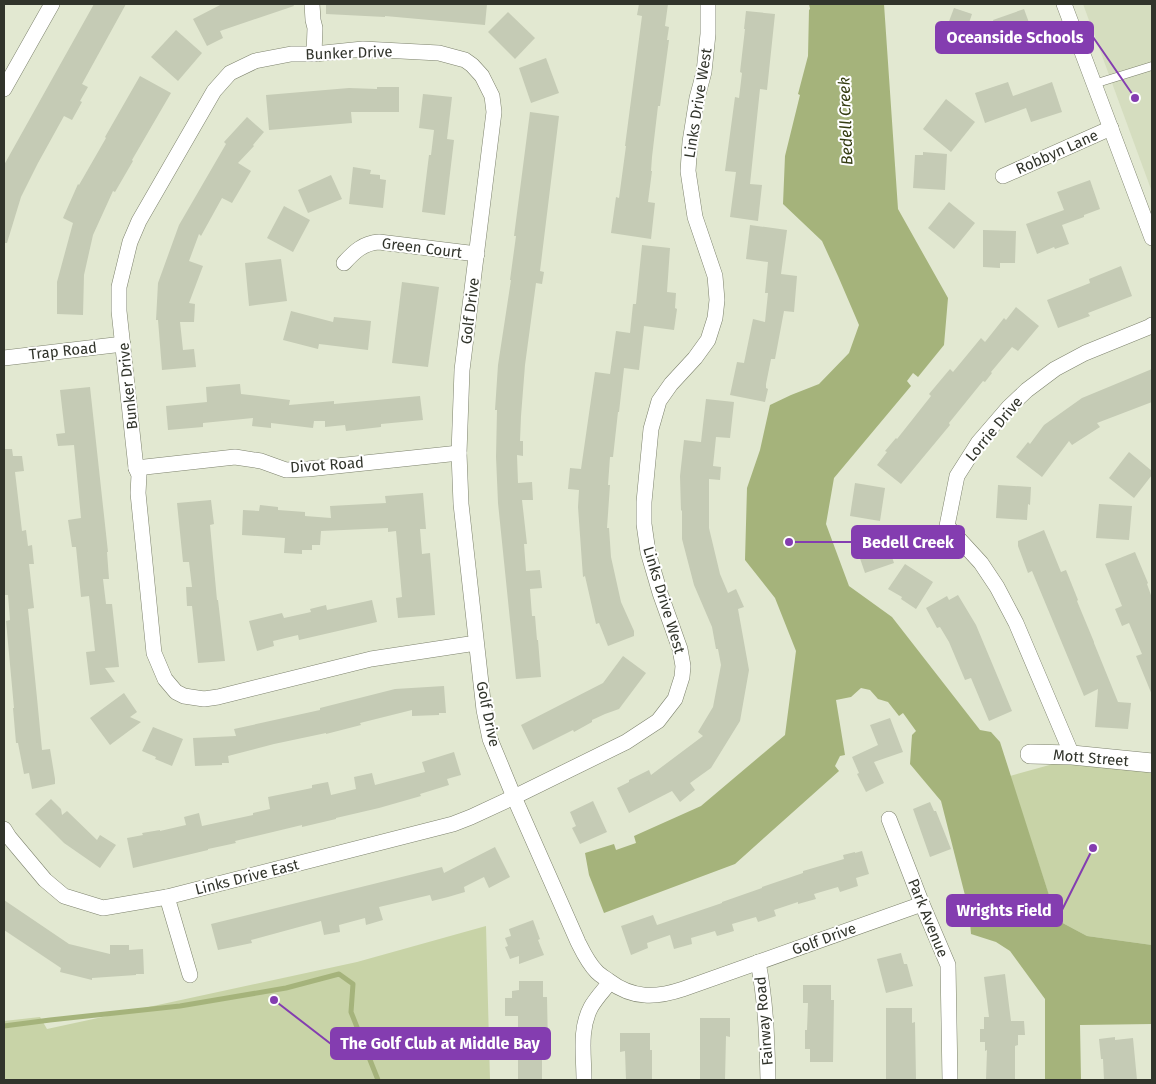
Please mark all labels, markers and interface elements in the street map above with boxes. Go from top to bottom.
callout: Oceanside Schools [936,22,1093,53]
text: Oceanside Schools [947,28,1084,47]
street label: Bunker Drive [305,42,393,64]
street label: Links Drive West [680,46,716,159]
water label: Bedell Creek [834,76,857,165]
street label: Robbyn Lane [1013,126,1101,178]
street label: Green Court [381,234,464,262]
street label: Golf Drive [457,277,483,345]
street label: Trap Road [28,338,98,364]
street label: Bunker Drive [114,342,142,430]
street label: Lorrie Drive [962,393,1026,465]
street label: Divot Road [289,453,365,477]
callout: Bedell Creek [852,526,964,558]
text: Bedell Creek [862,533,954,552]
street label: Links Drive West [639,544,689,656]
street label: Golf Drive [472,679,504,749]
street label: Mott Street [1052,746,1130,770]
street label: Links Drive East [193,855,301,899]
street label: Park Avenue [904,876,952,960]
callout: Wrights Field [947,895,1062,926]
text: Wrights Field [956,901,1052,920]
street label: Golf Drive [790,919,858,959]
street label: Fairway Road [751,976,777,1066]
callout: The Golf Club at Middle Bay [331,1028,550,1059]
text: The Golf Club at Middle Bay [340,1034,541,1053]

